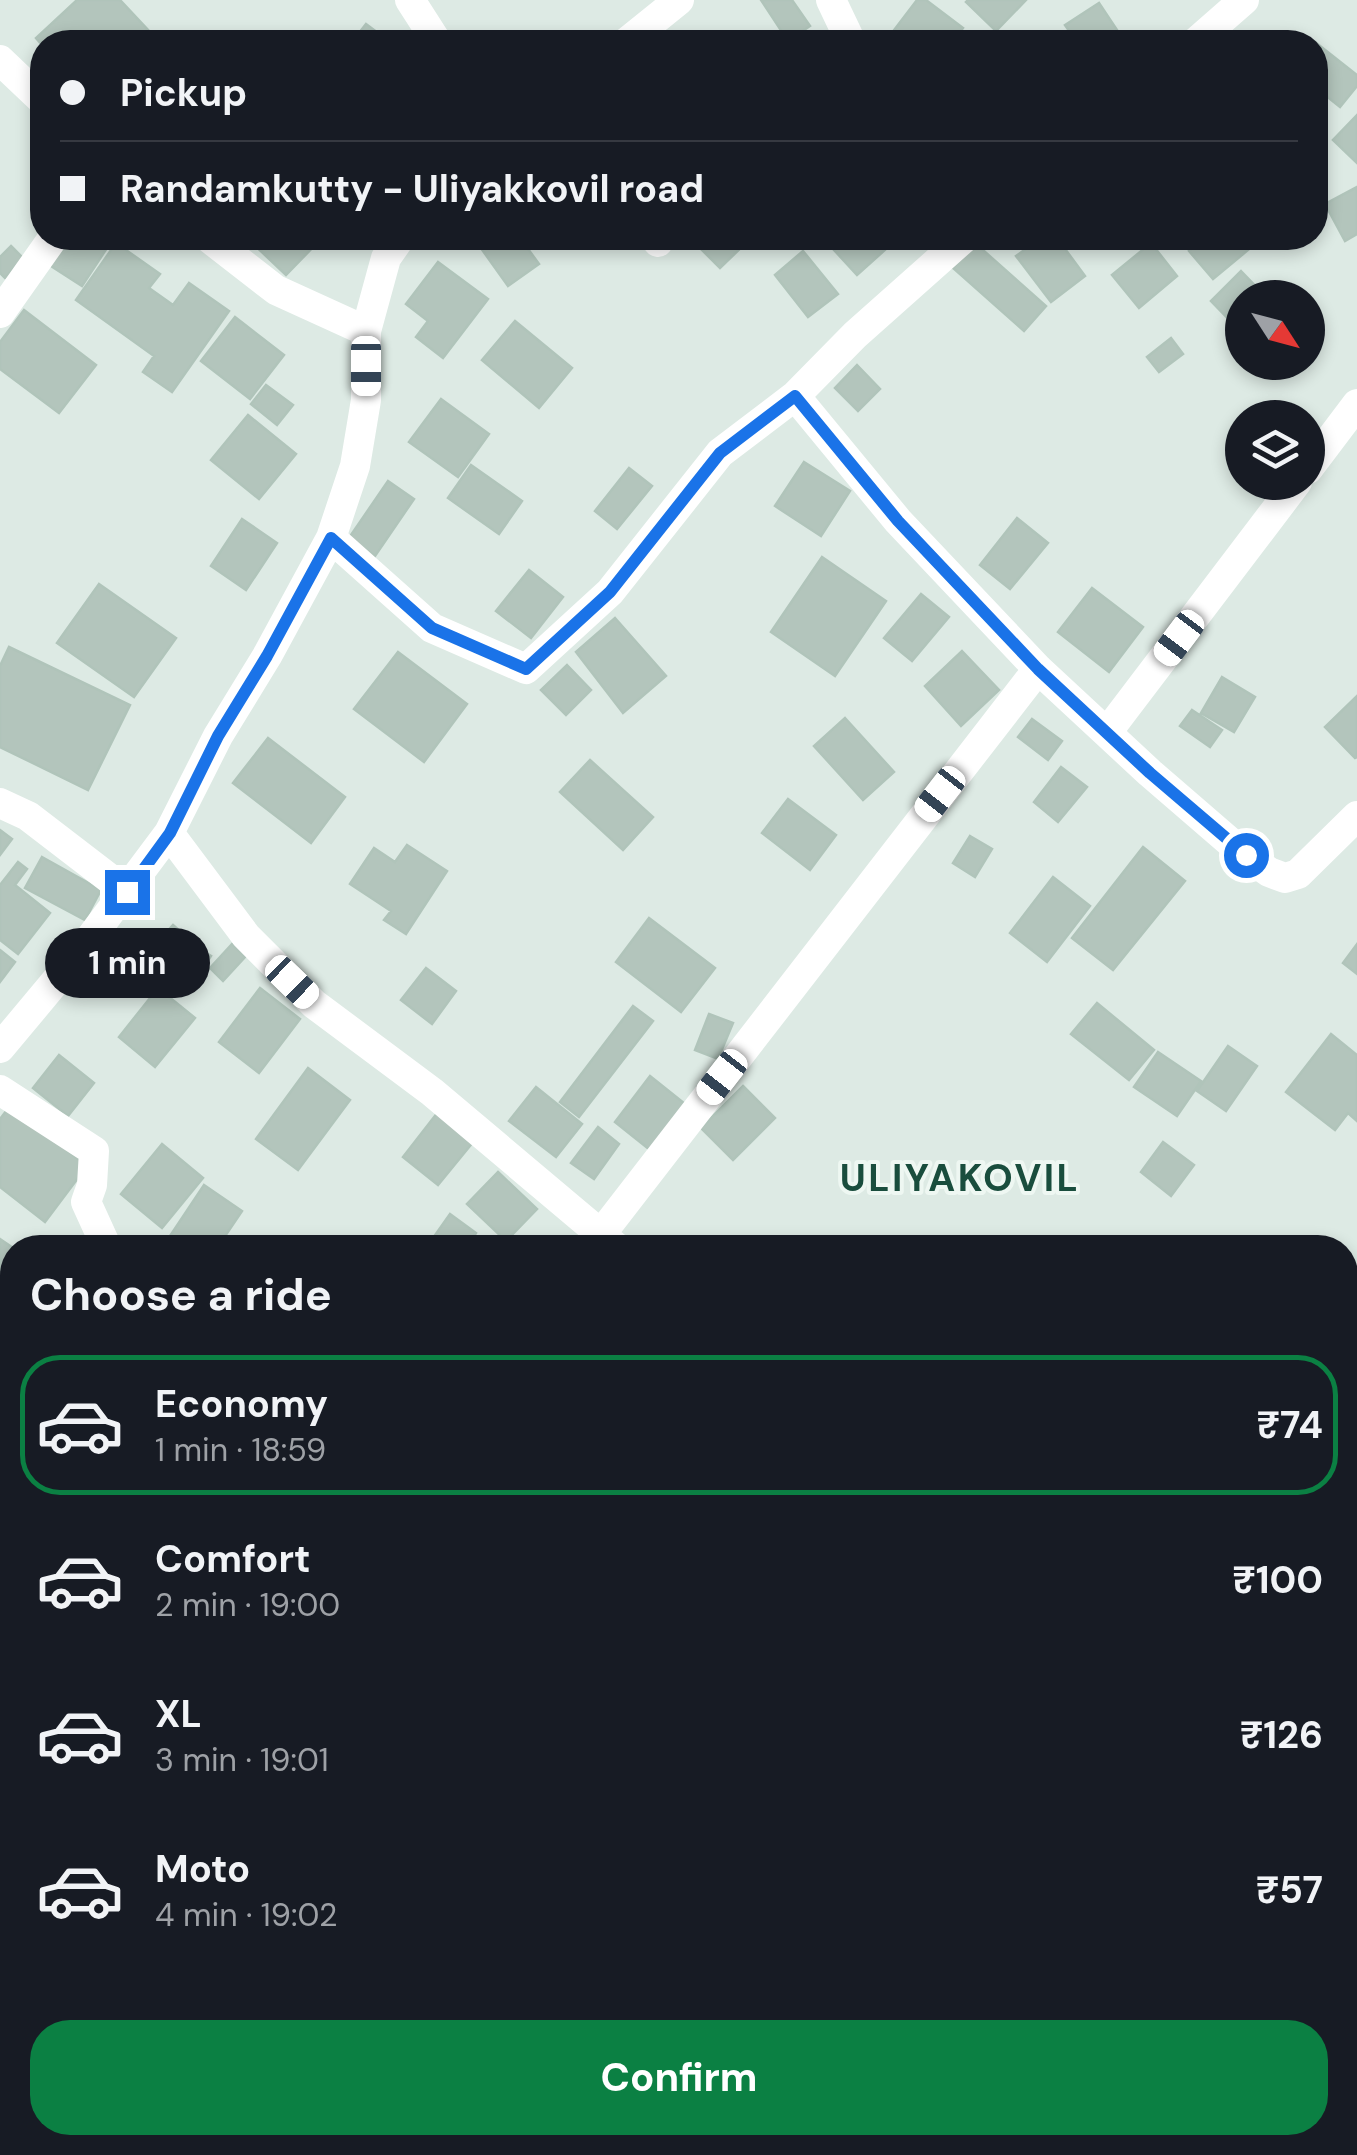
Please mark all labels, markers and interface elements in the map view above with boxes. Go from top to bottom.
text: Pickup [120,68,247,118]
text: Randamkutty - Uliyakkovil road [120,164,704,214]
north arrow [1225,280,1325,380]
map controls [1225,280,1325,500]
car [351,336,381,396]
button: layers [1225,400,1325,500]
car [1149,605,1209,671]
car [910,761,970,827]
route start [1224,833,1269,878]
route end [105,870,150,915]
callout: 1 min [44,927,210,997]
text: 1 min [89,942,166,984]
car [260,950,324,1014]
car [692,1044,752,1110]
district label: ULIYAKOVIL [840,1153,1080,1203]
text: Choose a ride [30,1265,332,1324]
text: Economy [155,1379,328,1429]
icon: car [35,1380,125,1470]
text: ₹74 [1257,1400,1323,1450]
text: 1 min · 18:59 [155,1429,326,1471]
text: Comfort [155,1534,311,1584]
icon: car [35,1535,125,1625]
text: ₹100 [1232,1555,1323,1605]
text: 2 min · 19:00 [155,1584,340,1626]
text: XL [155,1689,202,1739]
icon: car [35,1690,125,1780]
text: ₹126 [1240,1710,1323,1760]
text: 3 min · 19:01 [155,1739,329,1781]
text: Moto [155,1844,250,1894]
icon: car [35,1845,125,1935]
text: ₹57 [1256,1865,1323,1915]
text: 4 min · 19:02 [155,1894,337,1936]
button: Confirm [30,2020,1328,2135]

